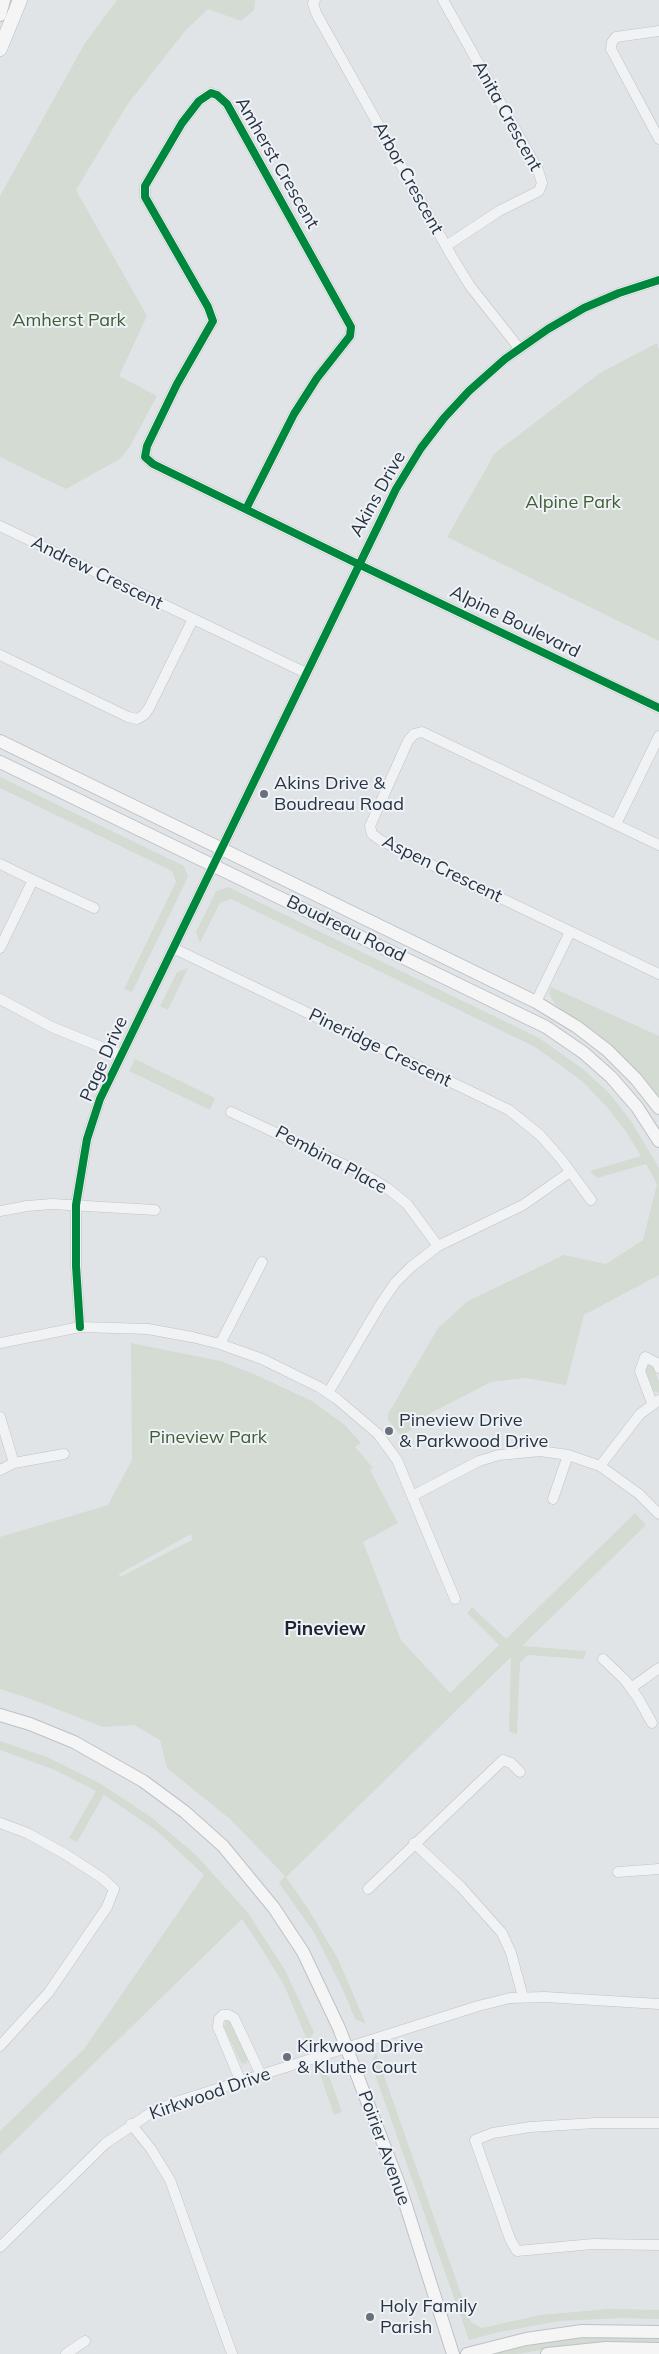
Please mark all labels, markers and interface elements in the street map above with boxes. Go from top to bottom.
street label: Anita Crescent [468,57,546,175]
street label: Amherst Crescent [231,93,323,233]
street label: Arbor Crescent [368,118,448,238]
park label: Amherst Park [12,310,126,332]
street label: Akins Drive [346,447,410,541]
park label: Alpine Park [525,492,621,514]
street label: Andrew Crescent [28,532,166,614]
street label: Alpine Boulevard [446,581,584,663]
place label: Akins Drive & Boudreau Road [274,773,404,816]
marker: Akins Drive & Boudreau Road [258,788,270,800]
street label: Aspen Crescent [379,831,505,907]
street label: Boudreau Road [283,891,409,967]
street label: Pineridge Crescent [305,1004,455,1092]
street label: Page Drive [76,1013,132,1105]
street label: Pembina Place [271,1122,391,1198]
place label: Pineview Drive & Parkwood Drive [399,1410,548,1452]
marker: Pineview Drive & Parkwood Drive [383,1425,395,1437]
park label: Pineview Park [149,1427,267,1449]
district label: Pineview [284,1618,366,1640]
place label: Kirkwood Drive & Kluthe Court [297,2036,423,2078]
marker: Kirkwood Drive & Kluthe Court [281,2051,293,2063]
street label: Kirkwood Drive [147,2063,273,2125]
street label: Poirier Avenue [353,2088,415,2208]
place label: Holy Family Parish [380,2296,477,2338]
marker: Holy Family Parish [364,2311,376,2323]

